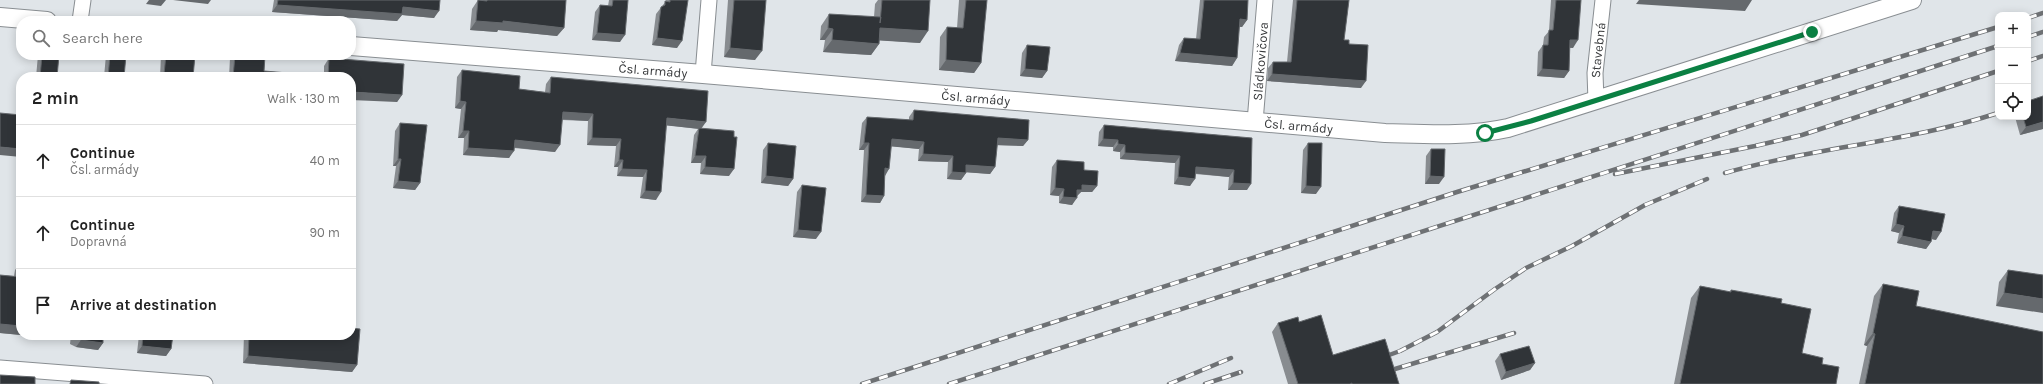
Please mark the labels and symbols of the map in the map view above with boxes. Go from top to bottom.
street label: Sládkovičova [1250,21,1271,101]
street label: Stavebná [1588,22,1609,78]
route end [1803,23,1821,41]
street label: Čsl. armády [618,59,688,81]
street label: Čsl. armády [941,87,1011,109]
street label: Čsl. armády [1264,115,1334,136]
route start [1476,124,1494,142]

